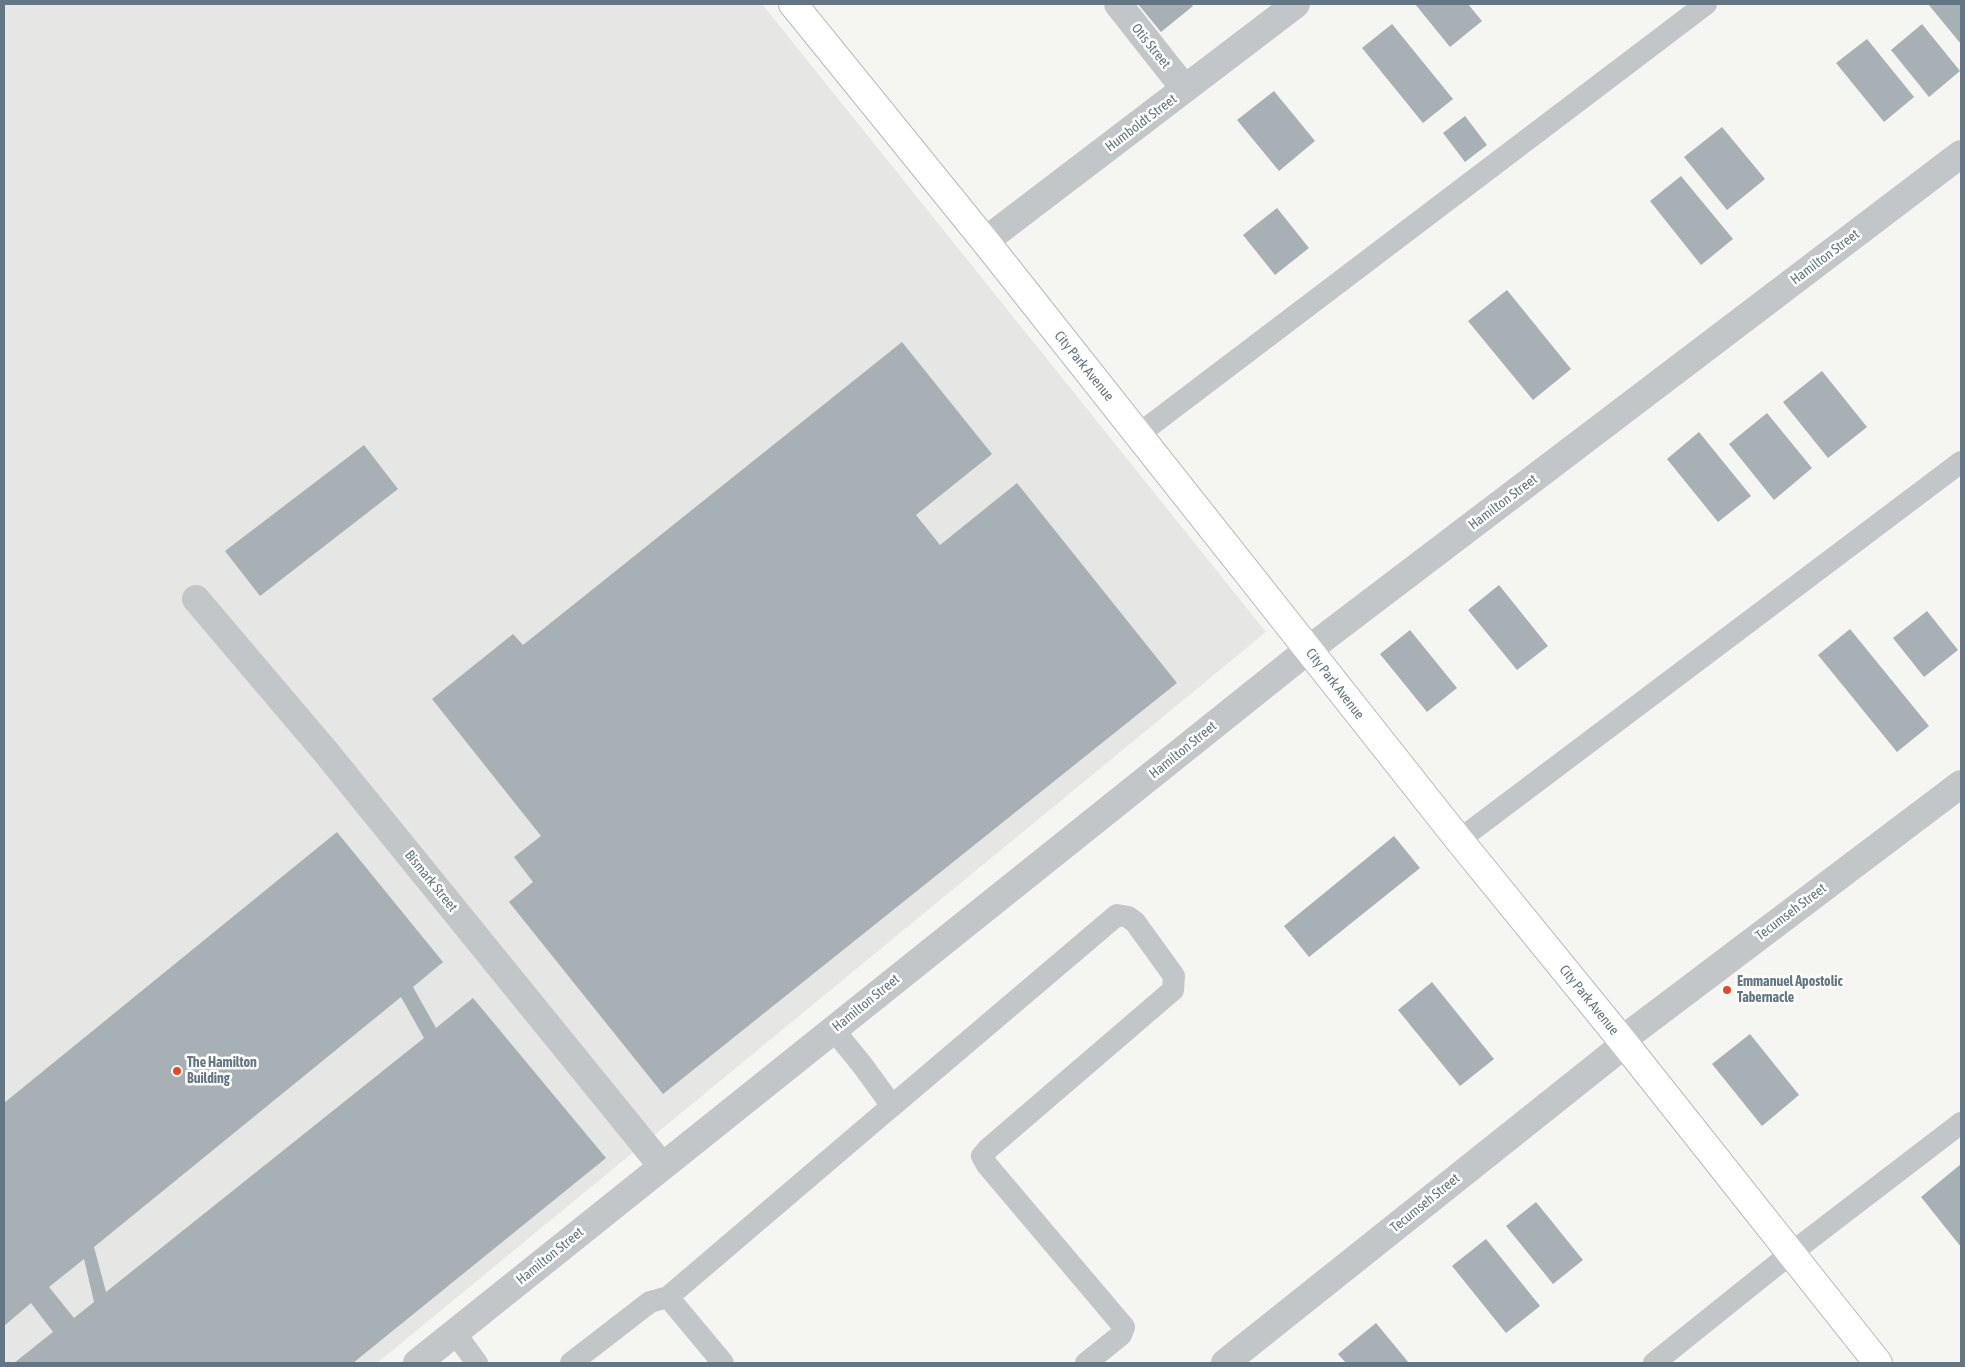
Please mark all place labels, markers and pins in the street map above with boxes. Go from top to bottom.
place label: Emmanuel Apostolic Tabernacle [1737,974,1843,1006]
marker: Emmanuel Apostolic Tabernacle [1721,984,1733,996]
place label: The Hamilton Building [187,1055,257,1088]
marker: The Hamilton Building [171,1065,183,1077]

